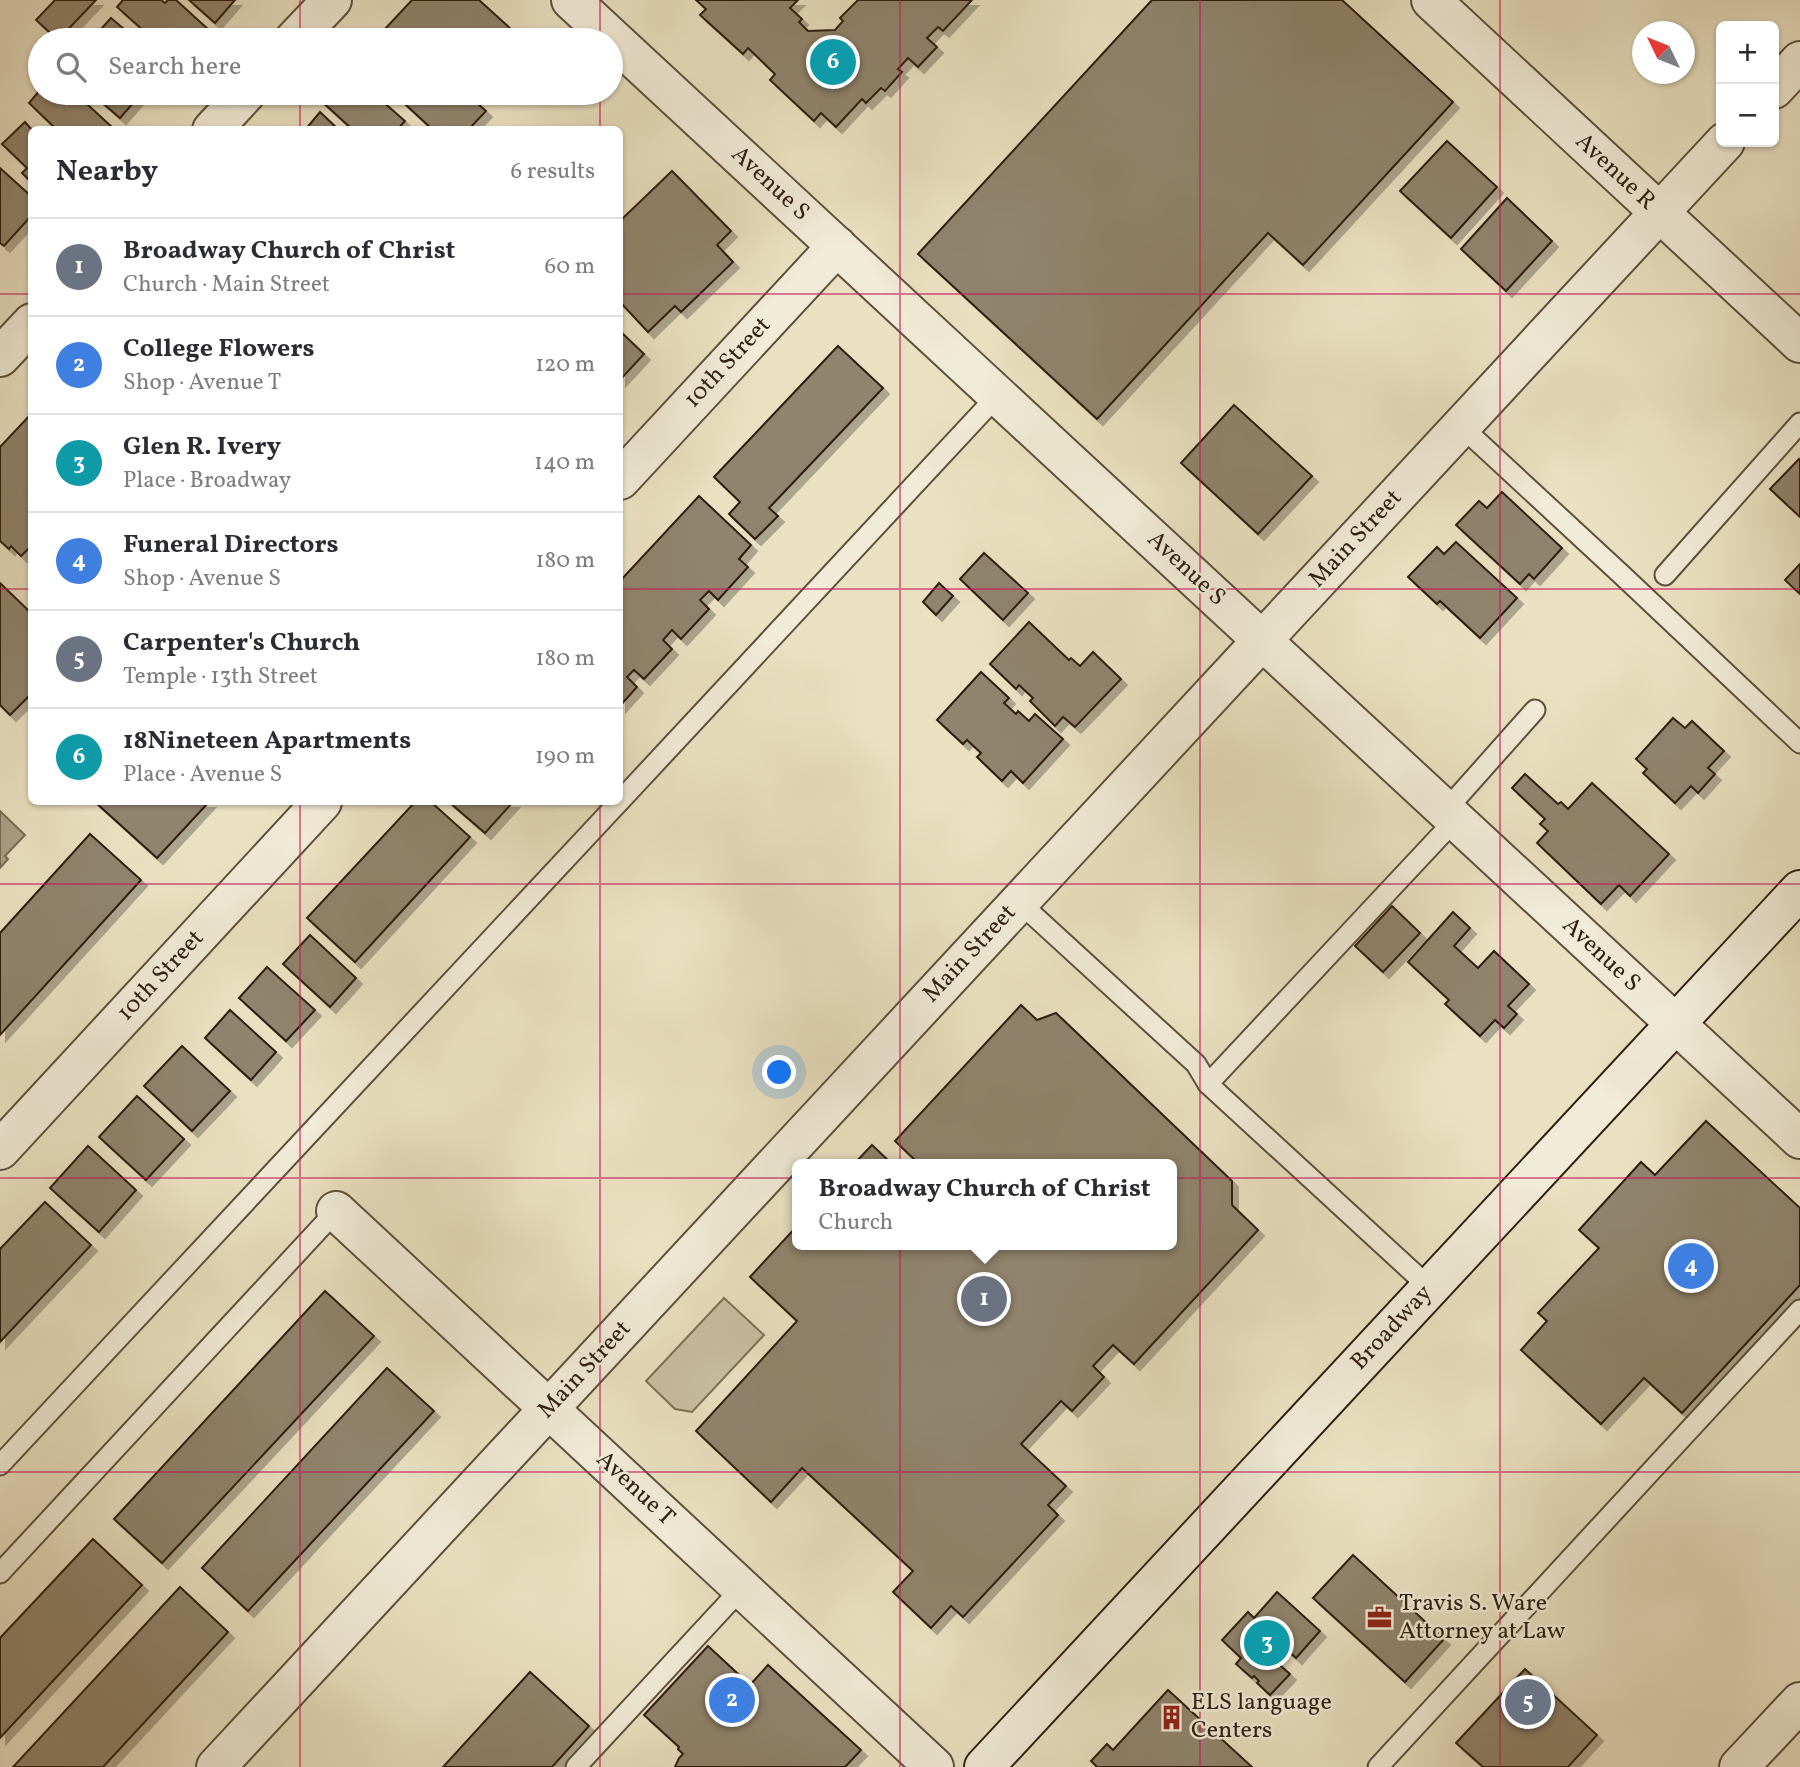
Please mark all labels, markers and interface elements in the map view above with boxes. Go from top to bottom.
north arrow [1632,21,1695,84]
map controls [1716,21,1779,147]
button: + [1716,21,1779,84]
search box [28,28,623,105]
pin: 6 [810,36,856,88]
icon: search [52,48,90,86]
text: Search here [108,49,241,85]
button: − [1716,84,1779,147]
street label: Avenue R [1567,126,1663,218]
street label: Avenue S [723,139,817,229]
text: Nearby [56,151,158,193]
text: 6 results [511,156,595,188]
text: Broadway Church of Christ [123,233,455,269]
text: 1 [74,251,84,283]
text: 60 m [545,251,595,283]
text: Church · Main Street [123,269,330,301]
street label: 10th Street [677,310,779,416]
text: College Flowers [123,331,315,367]
text: 2 [73,349,85,381]
text: 120 m [535,349,595,381]
text: Shop · Avenue T [123,367,281,399]
text: Glen R. Ivery [123,429,281,465]
text: 3 [73,447,85,479]
text: 140 m [534,447,595,479]
text: Place · Broadway [123,465,291,497]
street label: Main Street [1301,482,1411,596]
street label: Avenue S [1139,524,1233,614]
text: Funeral Directors [123,527,339,563]
text: 4 [72,545,86,577]
text: 180 m [536,545,595,577]
text: Shop · Avenue S [123,563,281,595]
text: Carpenter's Church [123,625,360,661]
text: 5 [73,643,85,675]
text: 180 m [536,643,595,675]
text: Temple · 13th Street [123,661,318,693]
text: 18Nineteen Apartments [123,723,411,759]
text: 6 [73,741,85,773]
text: 190 m [535,741,595,773]
text: Place · Avenue S [123,759,282,791]
street label: Main Street [915,897,1025,1011]
street label: Avenue S [1554,910,1648,1000]
street label: 10th Street [110,923,212,1029]
your location [762,1055,796,1089]
popup [792,1159,1177,1250]
text: Broadway Church of Christ [818,1171,1151,1207]
text: Church [818,1207,893,1239]
pin: 4 [1668,1240,1714,1292]
pin: 1 [961,1273,1007,1325]
street label: Broadway [1343,1278,1441,1378]
street label: Main Street [530,1313,640,1427]
street label: Avenue T [588,1444,682,1534]
place label: Travis S. Ware Attorney at Law [1399,1587,1566,1649]
office icon: Travis S. Ware Attorney at Law [1365,1604,1393,1632]
pin: 3 [1244,1617,1290,1669]
pin: 2 [709,1674,755,1726]
pin: 5 [1505,1676,1551,1728]
place label: ELS language Centers [1191,1686,1332,1748]
building icon: ELS language Centers [1157,1703,1185,1731]

